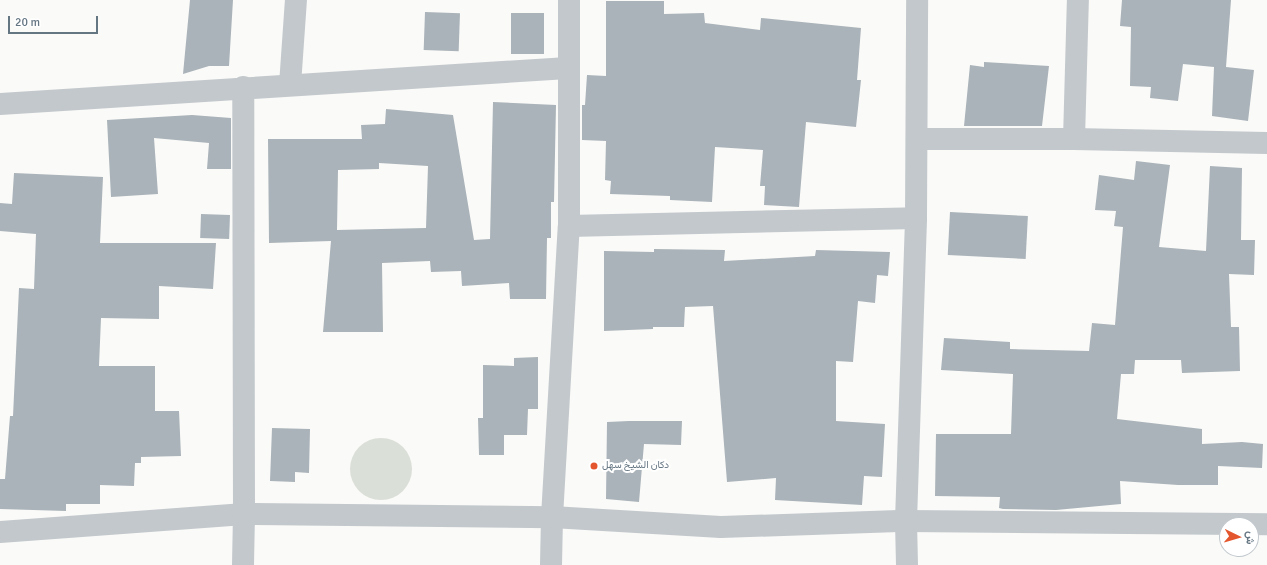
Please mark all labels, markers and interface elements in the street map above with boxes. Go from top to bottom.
scale bar [10,8,100,34]
text: 20 m [15,15,40,30]
place label: دكان الشيخ سهل [602,460,669,472]
marker: دكان الشيخ سهل [589,461,599,471]
north arrow [1219,517,1259,557]
text: ش [1243,531,1258,545]

